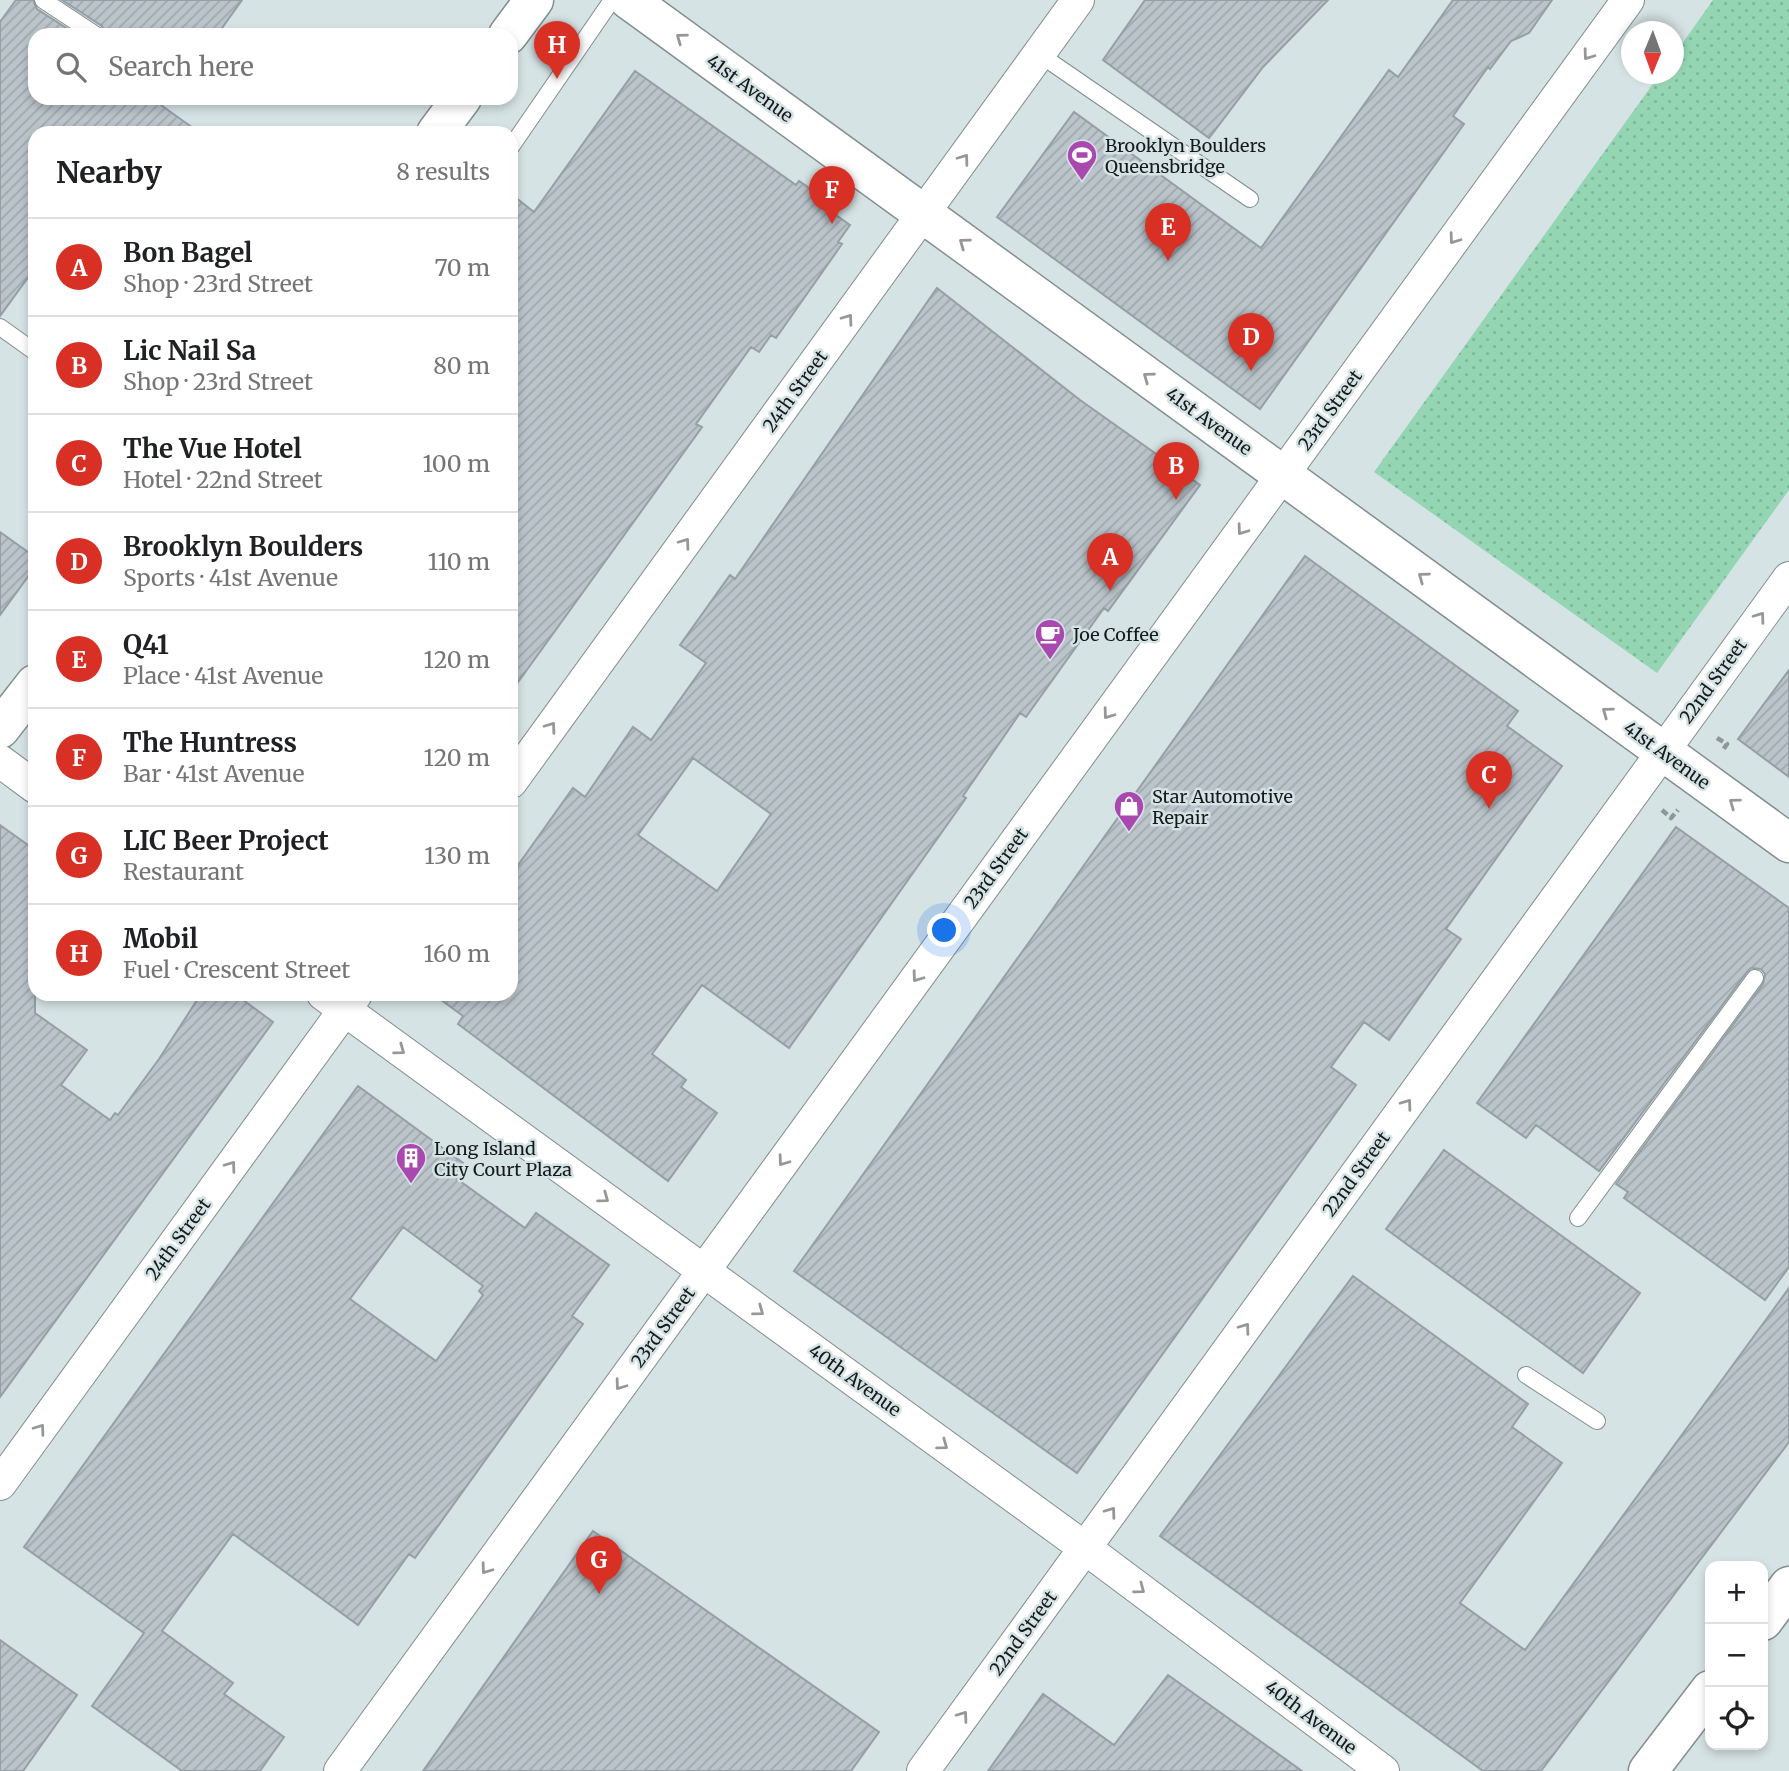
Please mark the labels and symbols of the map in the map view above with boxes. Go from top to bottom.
pin: H [534,21,580,79]
north arrow [1621,21,1684,84]
one-way arrow [676,33,688,46]
one-way arrow [1584,47,1596,60]
street label: 41st Avenue [702,49,798,127]
place label: Brooklyn Boulders Queensbridge [1105,134,1266,178]
sports icon: Brooklyn Boulders Queensbridge [1065,138,1099,182]
one-way arrow [956,154,968,167]
pin: F [809,166,855,224]
pin: E [1145,203,1191,261]
one-way arrow [1450,231,1462,244]
one-way arrow [959,239,972,251]
pin: D [1228,313,1274,371]
one-way arrow [840,314,852,327]
street label: 24th Street [758,346,832,436]
street label: 23rd Street [1293,365,1367,455]
one-way arrow [1143,373,1156,385]
street label: 41st Avenue [1161,382,1257,460]
pin: B [1153,442,1199,500]
one-way arrow [1238,522,1250,535]
pin: A [1087,533,1133,591]
one-way arrow [677,538,689,551]
one-way arrow [1418,573,1431,586]
one-way arrow [1752,612,1764,625]
cafe icon: Joe Coffee [1033,617,1067,661]
place label: Joe Coffee [1072,623,1159,646]
street label: 22nd Street [1674,634,1752,728]
one-way arrow [1104,706,1116,719]
one-way arrow [1602,707,1615,720]
street label: 41st Avenue [1619,716,1715,794]
one-way arrow [543,722,555,735]
pin: C [1466,751,1512,809]
place label: Star Automotive Repair [1152,785,1293,829]
shop icon: Star Automotive Repair [1112,789,1146,833]
one-way arrow [1729,799,1742,811]
street label: 23rd Street [959,823,1033,913]
your location [927,913,961,947]
one-way arrow [913,969,925,982]
one-way arrow [392,1042,405,1054]
one-way arrow [1399,1099,1411,1112]
street label: 22nd Street [1317,1127,1395,1221]
place label: Long Island City Court Plaza [434,1137,572,1181]
building icon: Long Island City Court Plaza [394,1141,428,1185]
one-way arrow [779,1153,791,1166]
one-way arrow [223,1161,236,1174]
one-way arrow [596,1190,609,1203]
street label: 24th Street [141,1194,215,1284]
street label: 23rd Street [626,1282,700,1372]
one-way arrow [751,1302,764,1315]
one-way arrow [1237,1323,1249,1336]
street label: 40th Avenue [804,1339,906,1421]
one-way arrow [616,1378,629,1390]
one-way arrow [32,1424,44,1437]
one-way arrow [935,1436,948,1449]
one-way arrow [1103,1507,1116,1520]
pin: G [576,1536,622,1594]
one-way arrow [482,1562,495,1574]
one-way arrow [1132,1581,1145,1593]
street label: 22nd Street [984,1586,1062,1680]
street label: 40th Avenue [1261,1675,1361,1759]
one-way arrow [955,1711,968,1724]

